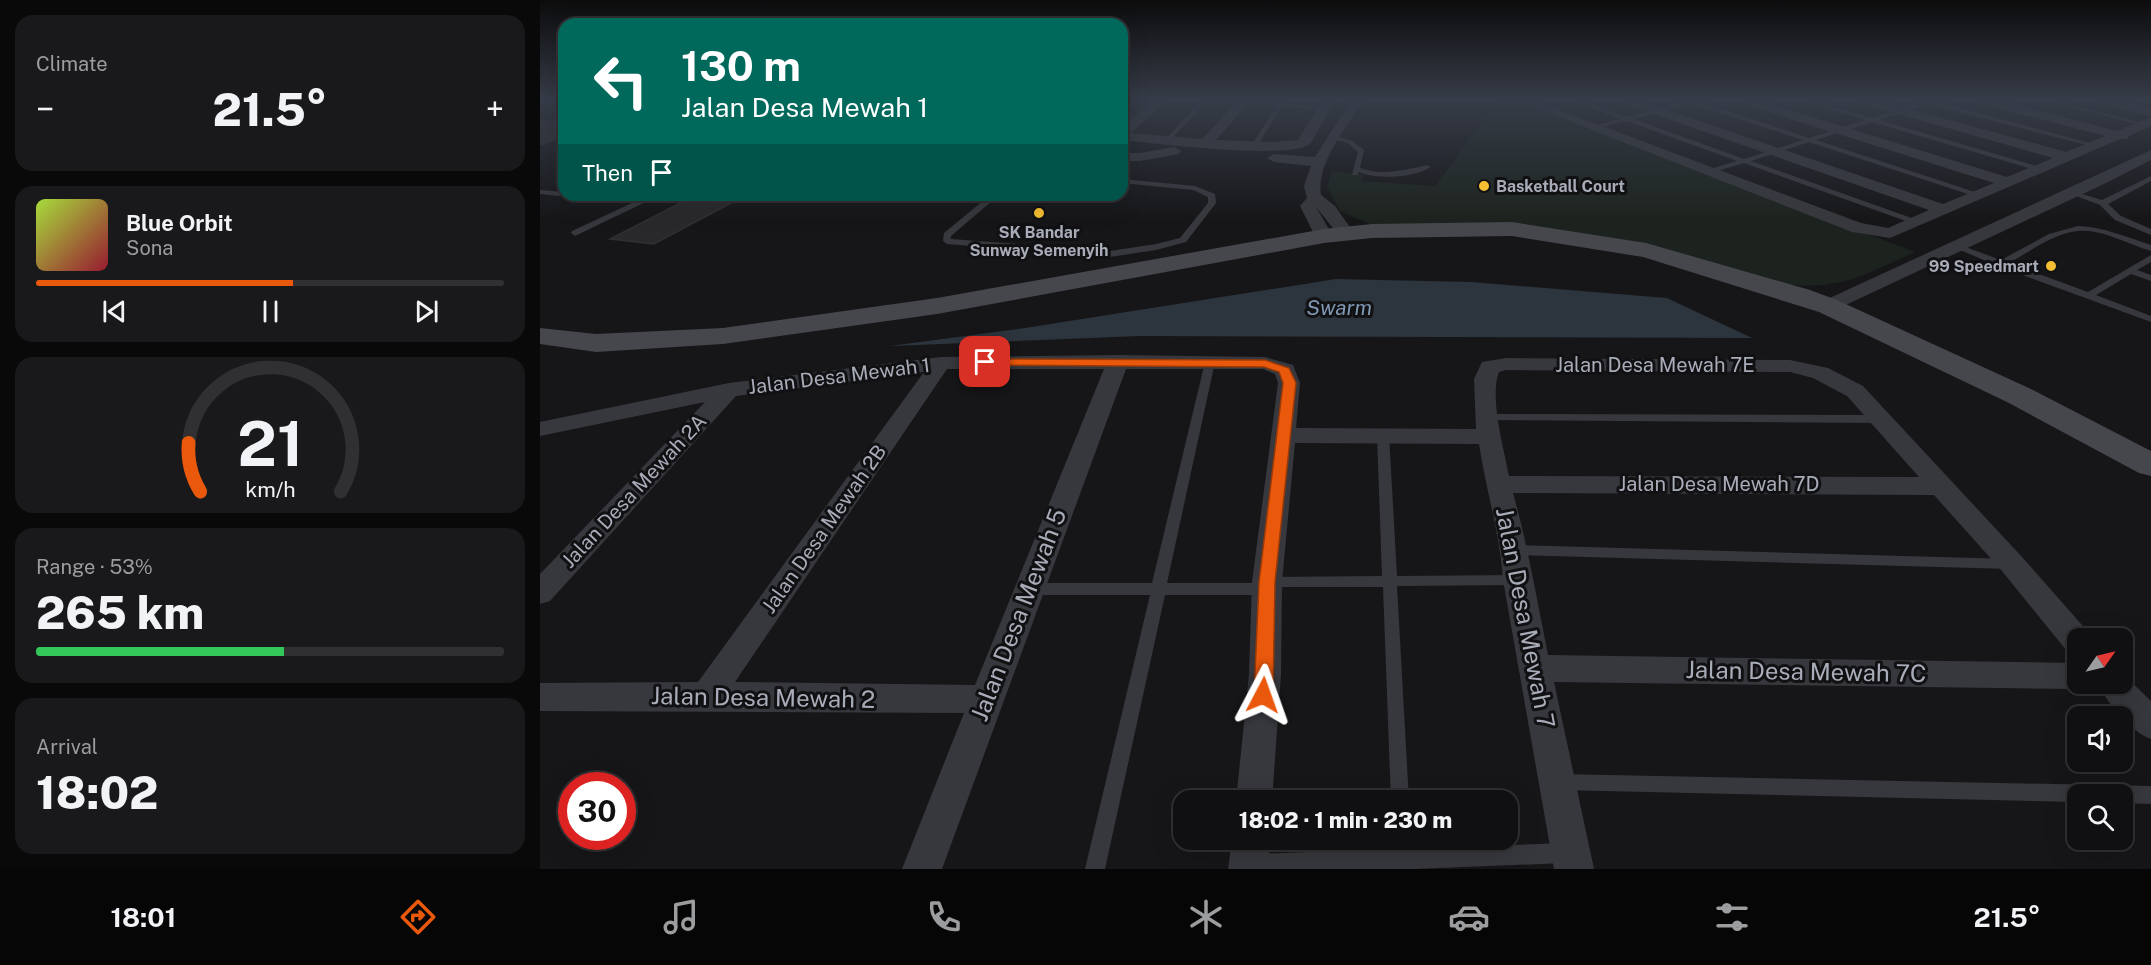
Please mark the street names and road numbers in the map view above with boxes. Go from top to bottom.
street label: Jalan Desa Mewah 1 [747,353,931,399]
street label: Jalan Desa Mewah 7E [1555,353,1755,377]
street label: Jalan Desa Mewah 2A [557,409,711,573]
street label: Jalan Desa Mewah 2B [757,440,891,618]
street label: Jalan Desa Mewah 7D [1619,472,1819,496]
street label: Jalan Desa Mewah 5 [965,504,1072,725]
street label: Jalan Desa Mewah 7 [1491,505,1561,731]
street label: Jalan Desa Mewah 7C [1685,655,1927,687]
street label: Jalan Desa Mewah 2 [651,681,875,713]

